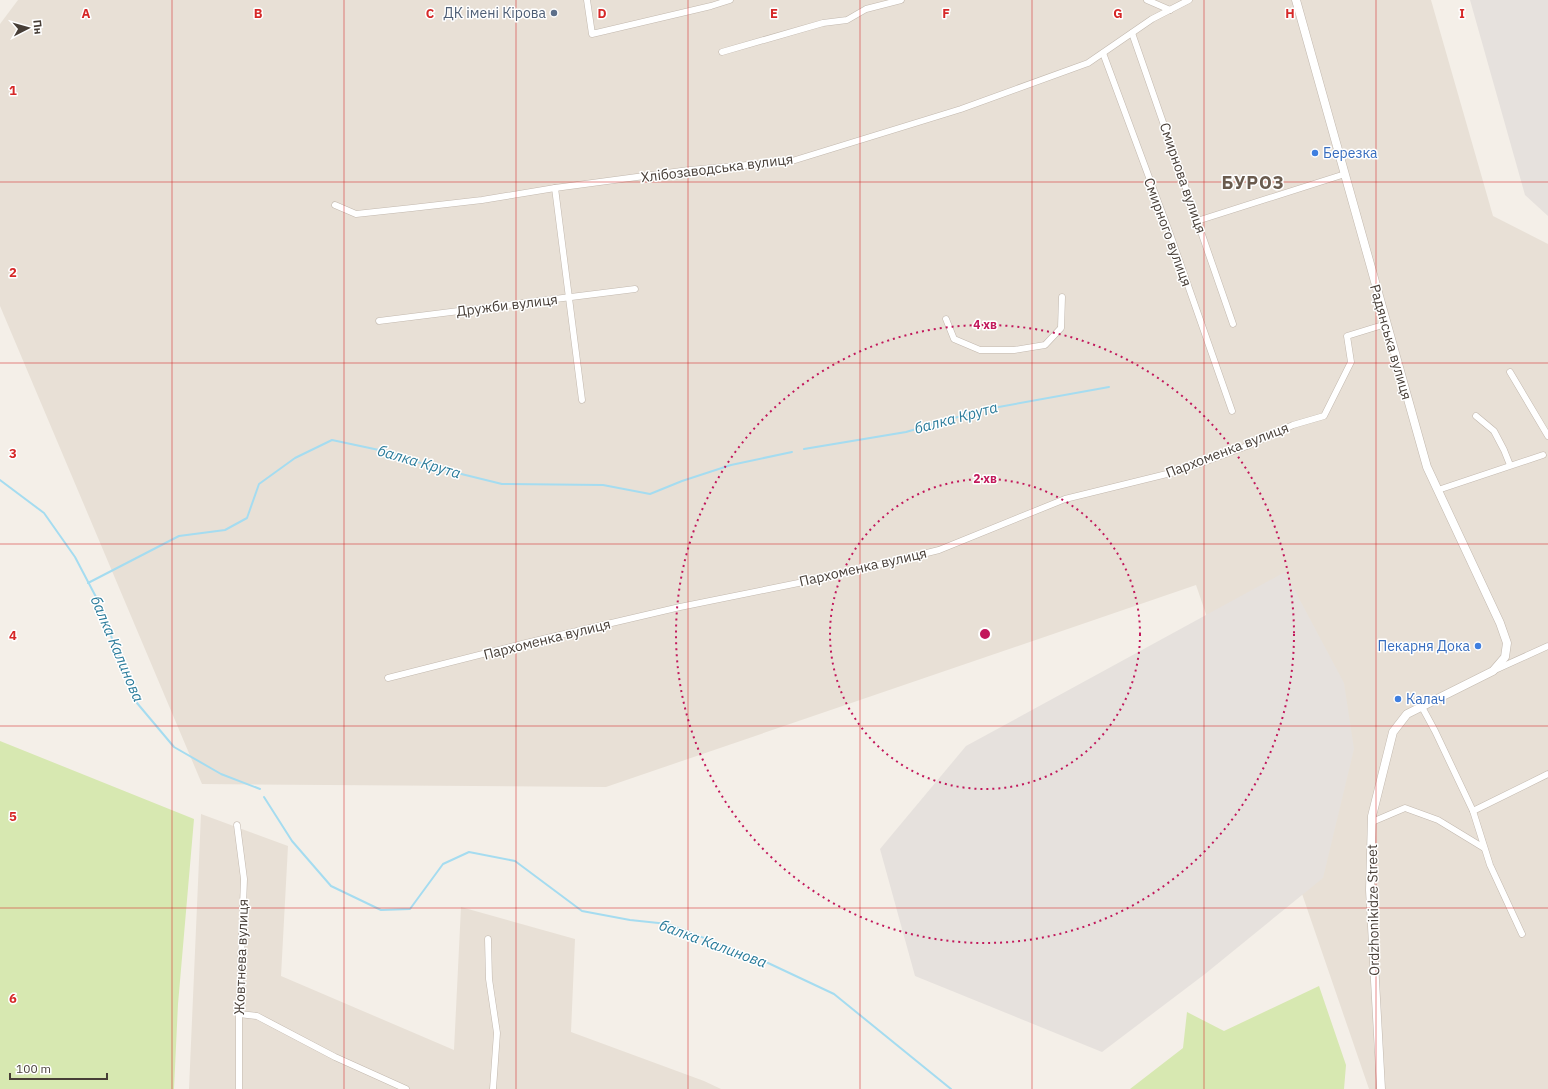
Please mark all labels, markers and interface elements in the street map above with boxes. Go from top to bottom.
place label: ДК імені Кірова [443,4,547,22]
text: A [82,5,91,22]
text: B [254,5,263,22]
text: C [426,5,435,22]
text: D [597,5,607,22]
text: E [770,5,778,22]
text: F [942,5,950,22]
text: G [1113,5,1123,22]
text: H [1285,5,1295,22]
text: I [1459,5,1465,22]
north arrow [8,8,48,48]
marker: ДК імені Кірова [549,8,559,18]
text: Пн [30,19,46,35]
text: 1 [9,82,17,99]
street label: Смирнова вулиця [1156,120,1210,236]
place label: Березка [1323,144,1378,162]
marker: Березка [1310,148,1320,158]
street label: Хлібозаводська вулиця [640,150,794,186]
district label: БУРОЗ [1221,171,1285,194]
street label: Смирного вулиця [1140,175,1196,289]
text: 2 [9,264,17,281]
street label: Радянська вулиця [1366,282,1416,402]
street label: Дружби вулиця [455,290,559,320]
text: 4 хв [973,317,997,332]
water label: балка Крута [912,397,1000,438]
street label: Пархоменка вулиця [1163,418,1291,482]
water label: балка Крута [375,441,463,483]
text: 3 [9,445,17,462]
text: 2 хв [973,471,997,486]
street label: Пархоменка вулиця [797,544,929,590]
water label: балка Калинова [87,593,148,705]
street label: Пархоменка вулиця [482,614,612,664]
text: 4 [9,627,17,644]
centre of rings [978,627,992,641]
place label: Пекарня Дока [1377,637,1471,655]
marker: Пекарня Дока [1473,641,1483,651]
place label: Калач [1406,690,1446,708]
marker: Калач [1393,694,1403,704]
text: 5 [9,808,17,825]
street label: Ordzhonikidze Street [1363,844,1383,976]
street label: Жовтнева вулиця [230,899,252,1015]
water label: балка Калинова [657,915,770,972]
text: 6 [9,990,17,1007]
scale bar [10,1055,107,1081]
text: 100 m [16,1061,51,1076]

